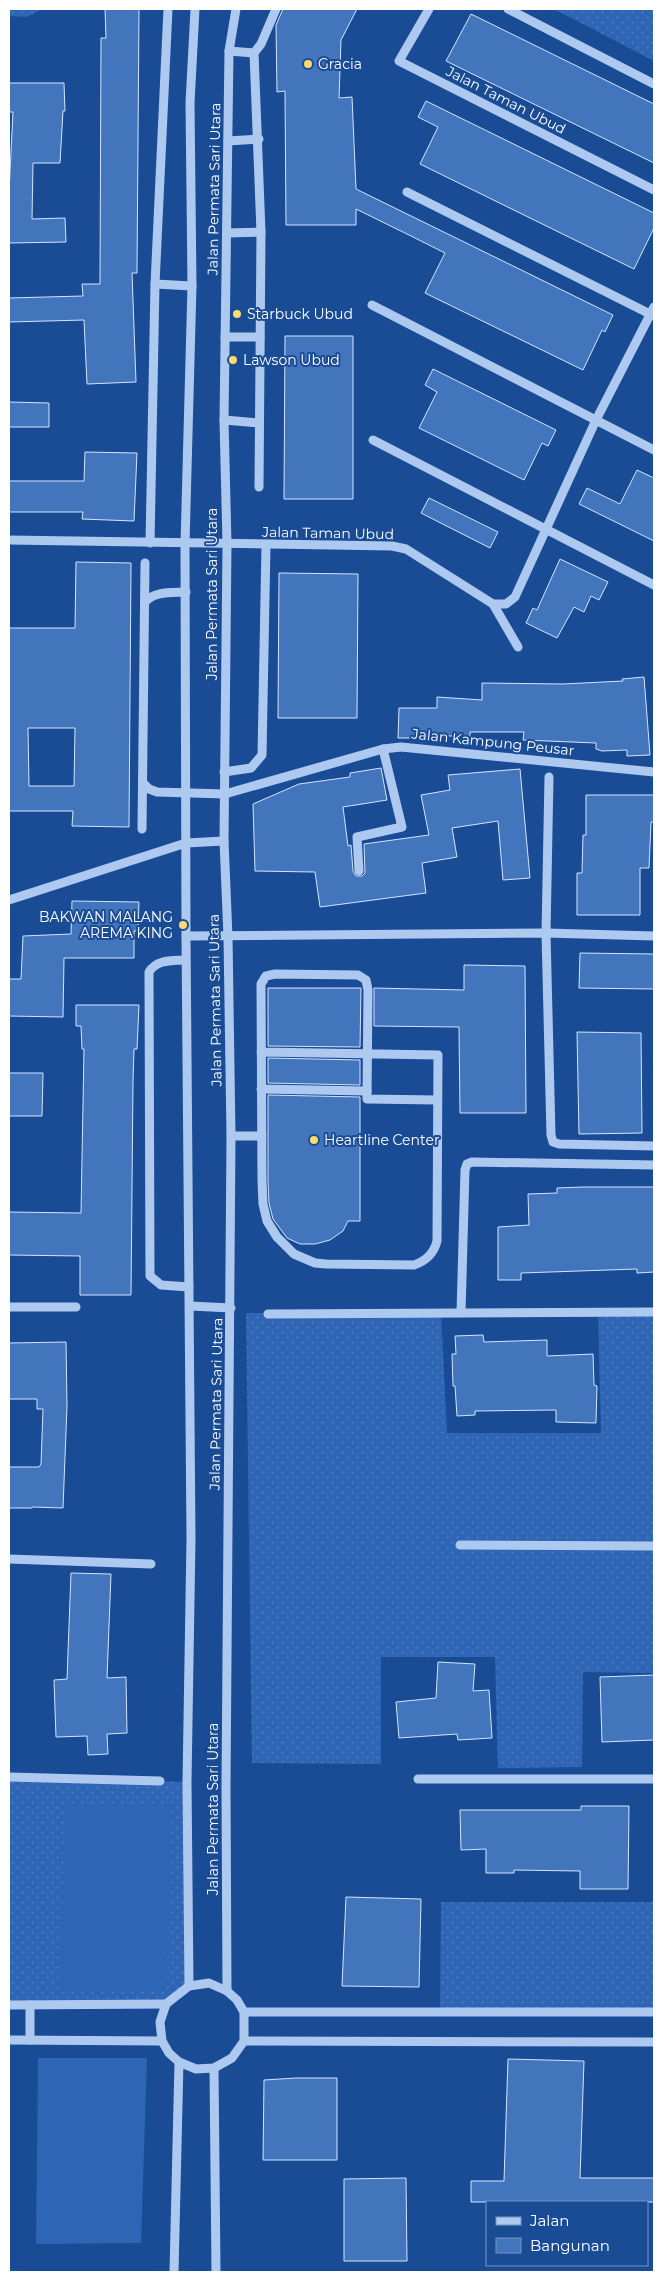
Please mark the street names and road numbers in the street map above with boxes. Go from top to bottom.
street label: Jalan Taman Ubud [442,62,569,138]
street label: Jalan Permata Sari Utara [203,103,225,276]
street label: Jalan Permata Sari Utara [203,508,221,681]
street label: Jalan Taman Ubud [261,523,394,543]
street label: Jalan Kampung Peusar [410,724,576,760]
street label: Jalan Permata Sari Utara [204,914,226,1087]
street label: Jalan Permata Sari Utara [205,1318,227,1491]
street label: Jalan Permata Sari Utara [204,1723,222,1896]

